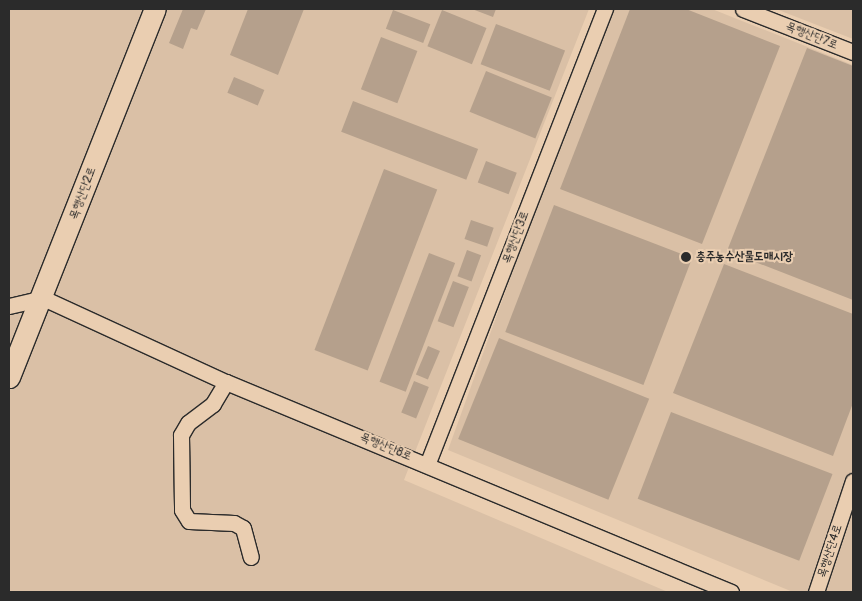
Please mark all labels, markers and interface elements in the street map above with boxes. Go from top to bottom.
street label: 목행산단7로 [784,19,840,53]
street label: 목행산단2로 [66,165,100,221]
street label: 목행산단3로 [499,209,533,265]
place label: 충주농수산물도매시장 [696,250,793,264]
marker: 충주농수산물도매시장 [680,251,692,263]
street label: 목행산단8로 [358,430,414,464]
street label: 목행산단4로 [815,523,845,579]

